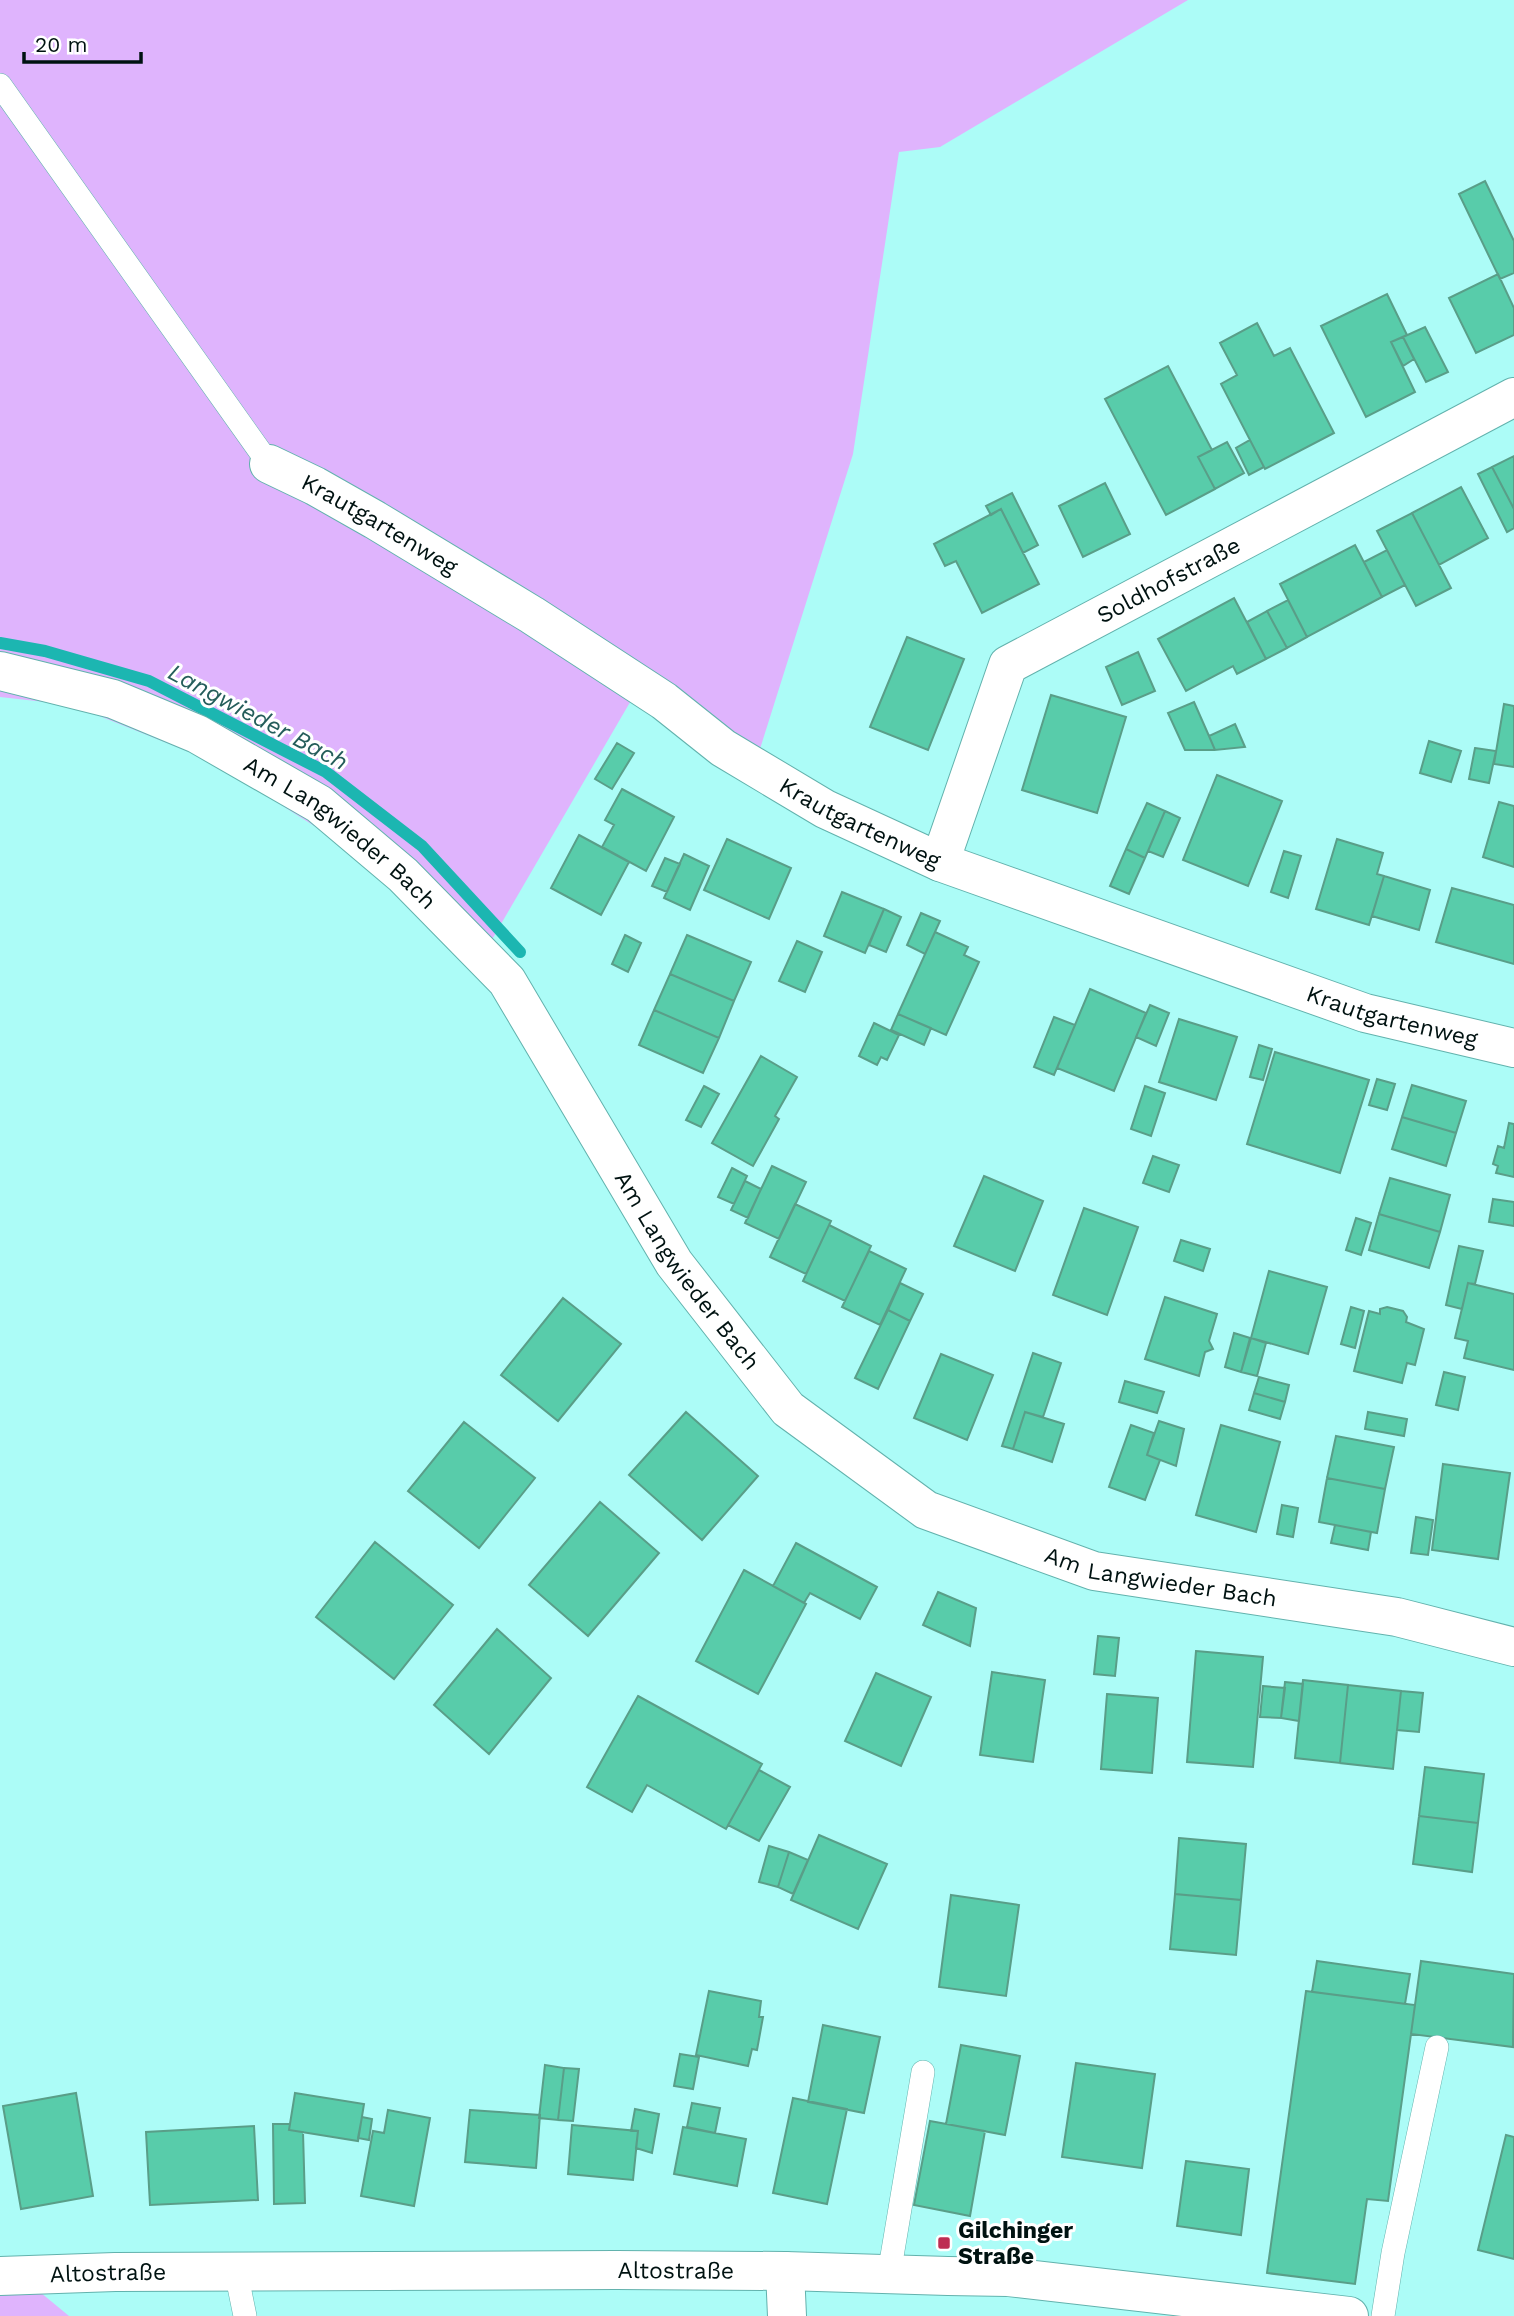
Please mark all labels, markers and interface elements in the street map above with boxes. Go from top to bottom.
scale bar [24,21,142,65]
text: 20 m [35,32,87,57]
street label: Krautgartenweg [297,469,463,581]
street label: Soldhofstraße [1092,531,1245,629]
water label: Langwieder Bach [163,658,353,776]
street label: Am Langwieder Bach [239,751,442,915]
street label: Krautgartenweg [774,772,945,875]
street label: Krautgartenweg [1303,980,1481,1053]
street label: Am Langwieder Bach [609,1167,765,1376]
street label: Am Langwieder Bach [1041,1541,1279,1613]
place label: Gilchinger Straße [958,2217,1073,2270]
marker: Gilchinger Straße [936,2235,952,2251]
street label: Altostraße [618,2257,734,2285]
street label: Altostraße [49,2259,166,2288]

